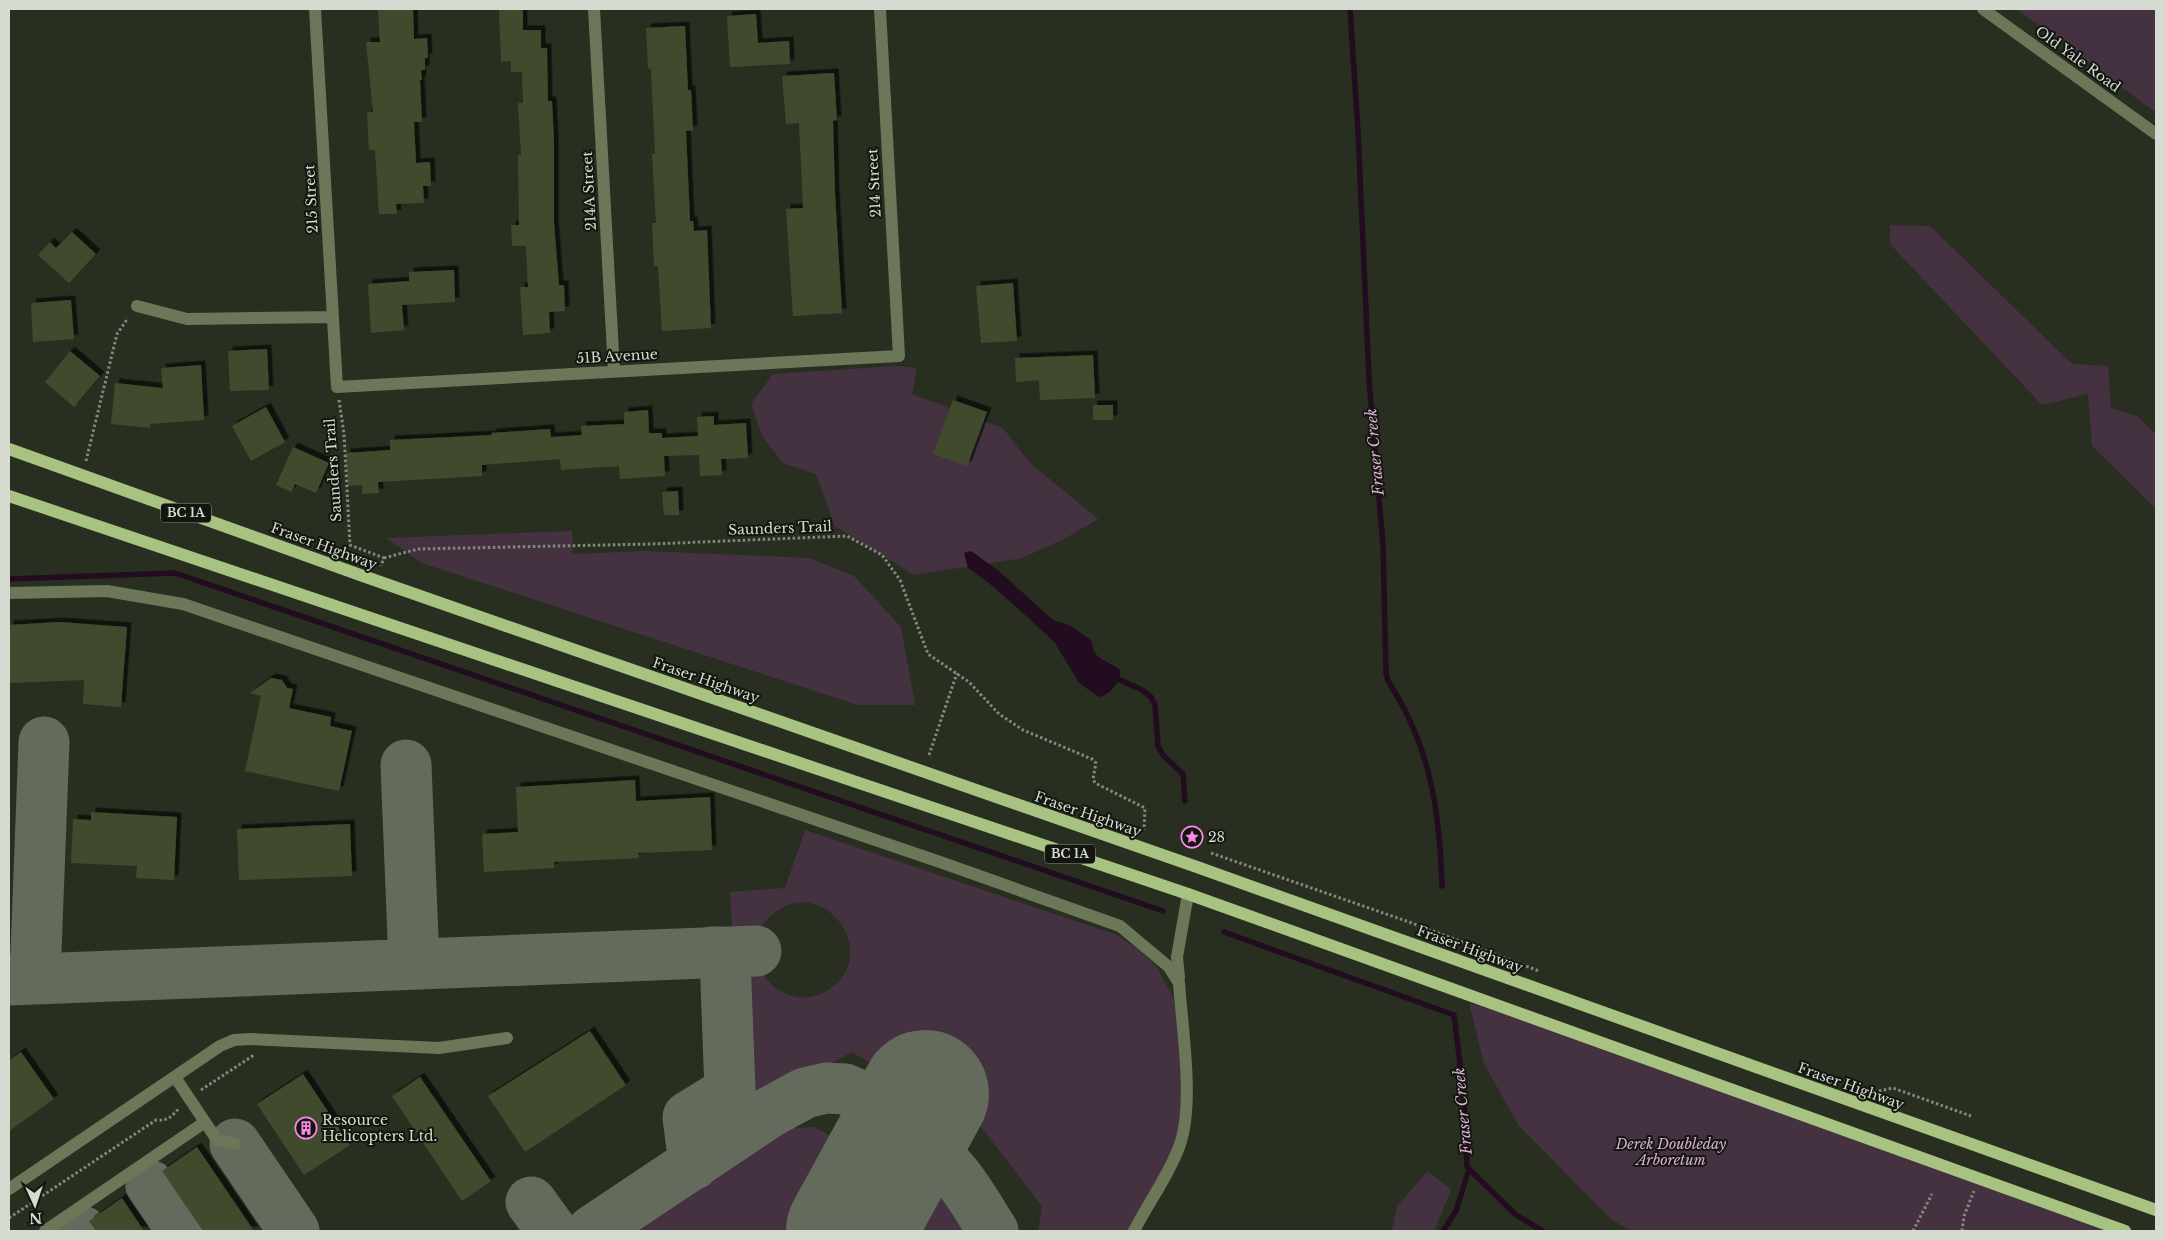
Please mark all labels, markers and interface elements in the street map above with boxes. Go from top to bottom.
street label: Old Yale Road [2032,22,2125,96]
street label: 214 Street [863,147,885,218]
street label: 214A Street [578,150,600,231]
street label: 215 Street [300,163,322,234]
street label: 51B Avenue [576,345,658,367]
water label: Fraser Creek [1361,408,1388,497]
street label: Saunders Trail [320,417,346,522]
road number: BC 1A [161,503,211,522]
street label: Saunders Trail [728,517,833,539]
street label: Fraser Highway [268,518,380,574]
street label: Fraser Highway [650,653,762,707]
street label: Fraser Highway [1032,787,1144,841]
place icon: 28 [1180,825,1204,849]
place label: 28 [1208,828,1225,846]
road number: BC 1A [1045,844,1095,864]
street label: Fraser Highway [1414,921,1526,977]
street label: Fraser Highway [1795,1058,1907,1114]
water label: Fraser Creek [1449,1067,1476,1156]
place label: Resource Helicopters Ltd. [322,1111,437,1145]
building icon: Resource Helicopters Ltd. [294,1116,318,1140]
park label: Derek Doubleday Arboretum [1615,1135,1727,1169]
north arrow [10,1180,60,1230]
text: N [29,1209,43,1227]

